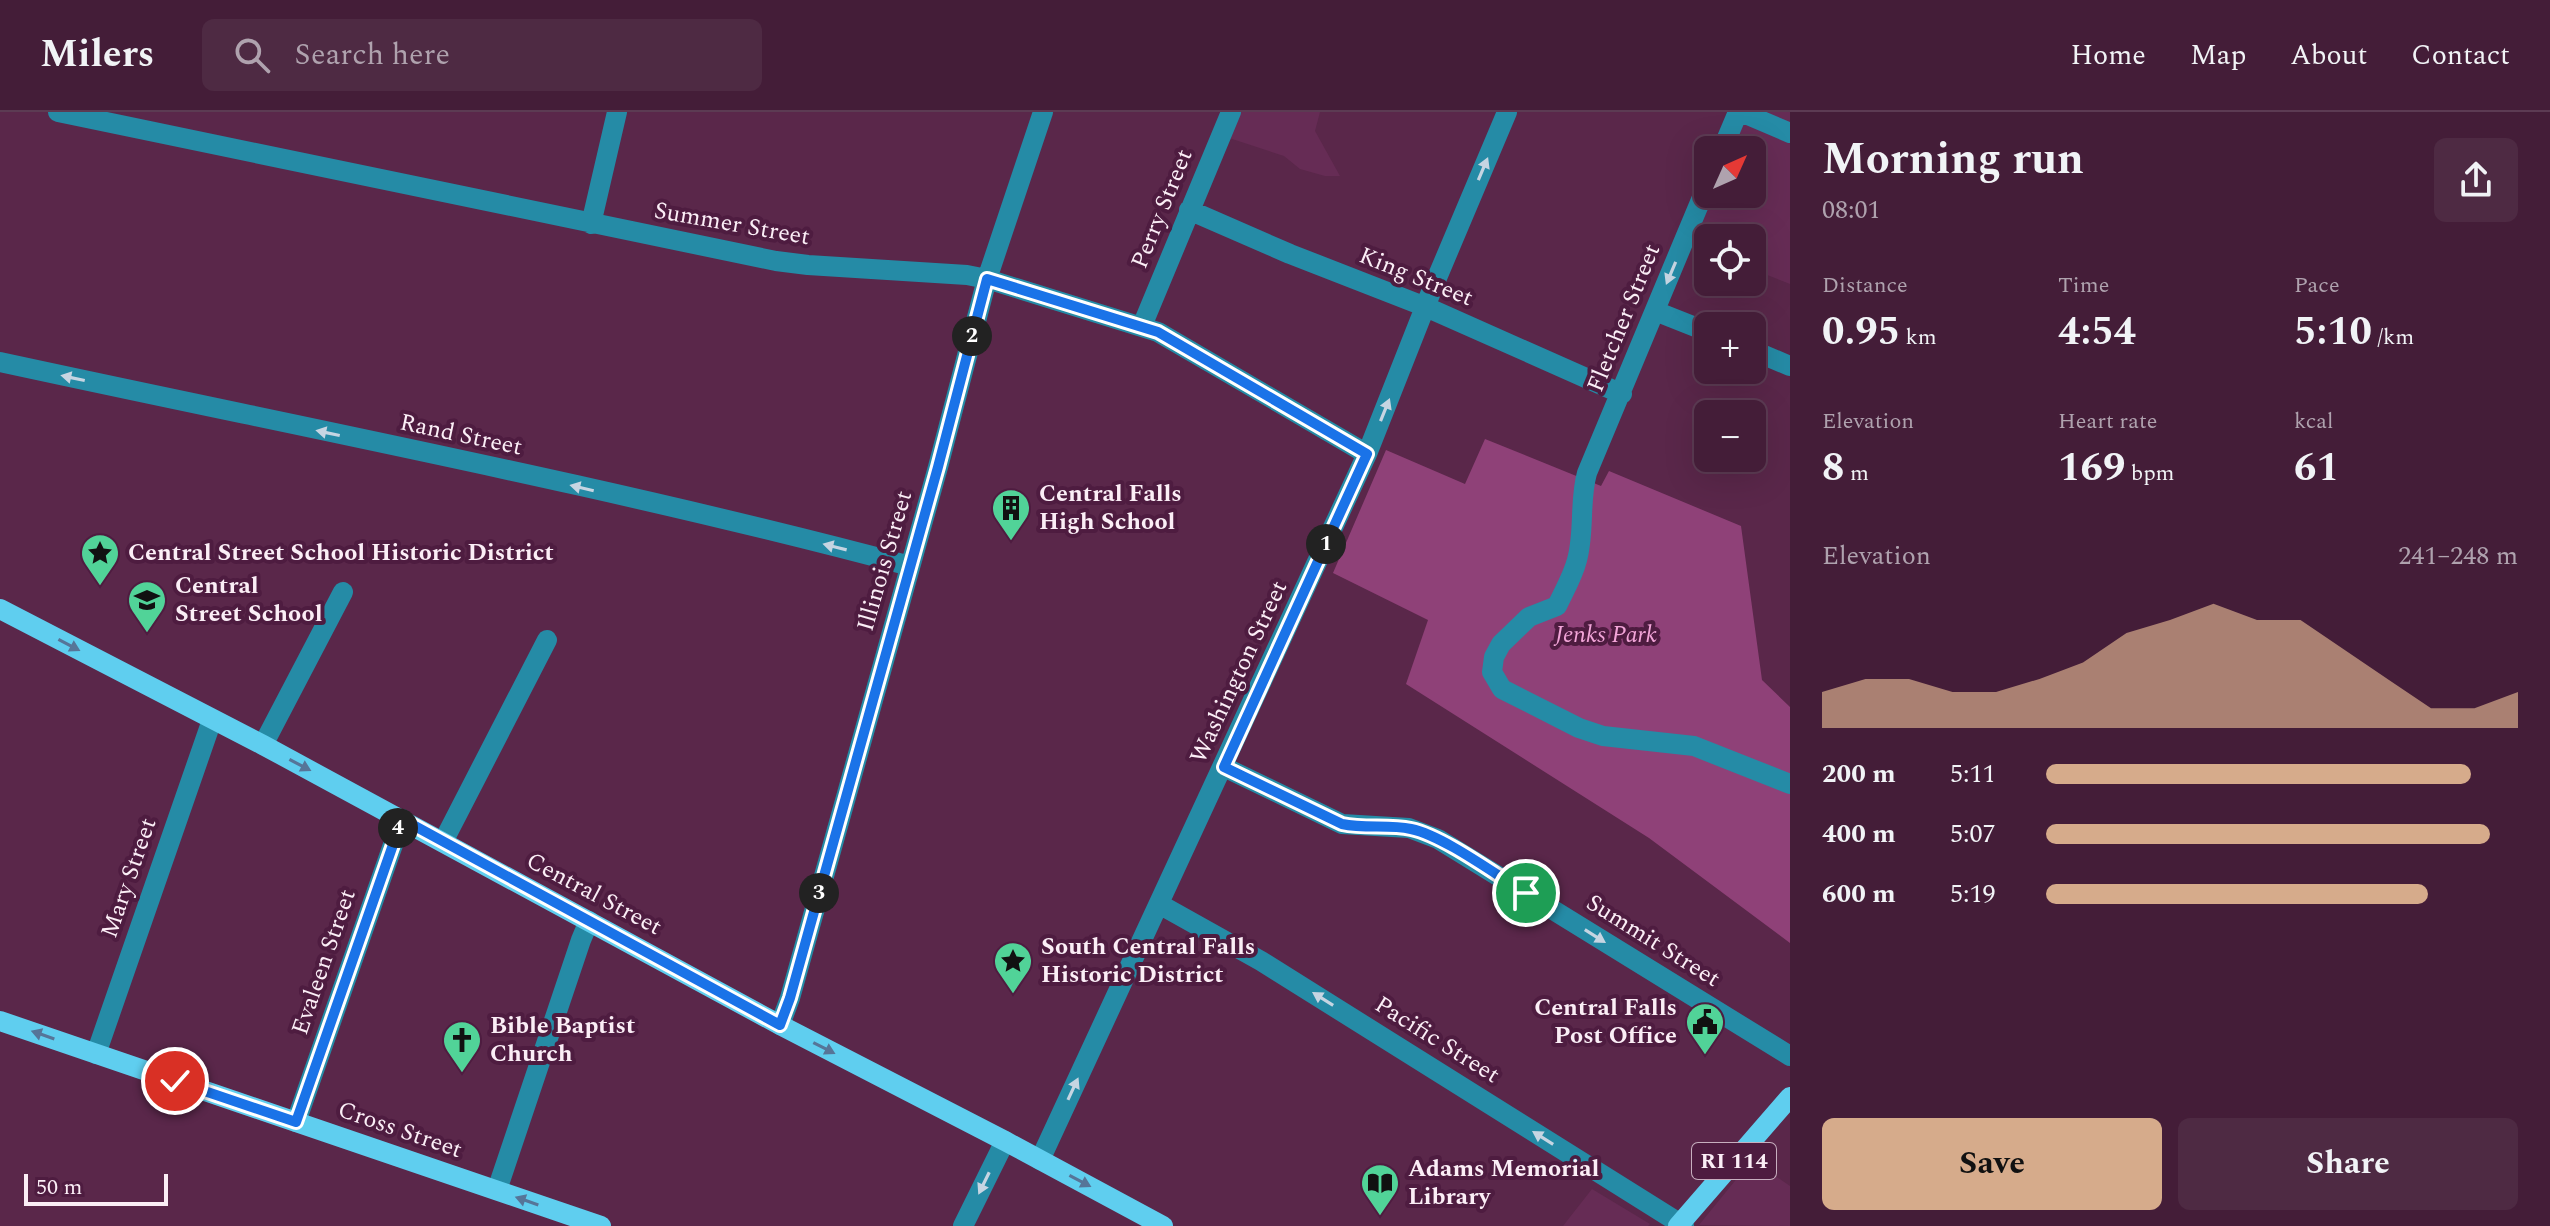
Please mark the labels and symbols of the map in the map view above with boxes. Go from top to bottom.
north arrow [1694,136,1766,208]
street label: Perry Street [1122,144,1202,274]
one-way arrow [1477,157,1490,181]
street label: Summer Street [651,193,813,255]
street label: King Street [1353,238,1479,316]
street label: Fletcher Street [1578,238,1670,398]
one-way arrow [1664,261,1677,285]
pin: 2 [952,316,992,356]
one-way arrow [61,371,86,384]
one-way arrow [1378,398,1391,422]
street label: Rand Street [397,404,525,466]
one-way arrow [315,426,340,439]
place label: Central Falls High School [1039,476,1182,540]
one-way arrow [569,481,594,493]
street label: Illinois Street [848,486,922,636]
building icon: Central Falls High School [990,487,1032,542]
pin: 1 [1306,524,1346,564]
place icon: Central Street School Historic District [79,532,121,587]
place label: Central Street School Historic District [128,535,554,571]
one-way arrow [822,540,847,552]
place label: Central Street School [175,568,323,632]
street label: Washington Street [1181,575,1297,769]
school or university icon: Central Street School [126,579,168,634]
park label: Jenks Park [1553,617,1657,653]
one-way arrow [58,638,81,651]
one-way arrow [288,758,311,771]
pin: 4 [378,808,418,848]
street label: Mary Street [92,813,166,943]
street label: Central Street [520,843,668,945]
pin [1492,859,1560,927]
pin: 3 [799,873,839,913]
street label: Evaleen Street [282,884,366,1040]
street label: Summit Street [1579,885,1727,997]
one-way arrow [1584,928,1606,942]
place label: South Central Falls Historic District [1041,929,1255,993]
place icon: South Central Falls Historic District [992,940,1034,995]
street label: Pacific Street [1367,987,1507,1093]
place label: Central Falls Post Office [1534,990,1677,1054]
one-way arrow [1312,993,1334,1007]
public building icon: Central Falls Post Office [1684,1001,1726,1056]
place label: Bible Baptist Church [490,1008,635,1072]
church icon: Bible Baptist Church [441,1019,483,1074]
one-way arrow [30,1029,54,1041]
one-way arrow [813,1041,836,1054]
pin [141,1047,209,1115]
one-way arrow [1066,1077,1080,1101]
street label: Cross Street [333,1092,467,1168]
one-way arrow [1532,1131,1554,1145]
road number: RI 114 [1692,1143,1776,1179]
place label: Adams Memorial Library [1408,1151,1600,1215]
library icon: Adams Memorial Library [1359,1162,1401,1217]
scale bar [24,1170,168,1206]
one-way arrow [977,1172,991,1195]
one-way arrow [1068,1174,1091,1188]
one-way arrow [515,1194,539,1206]

